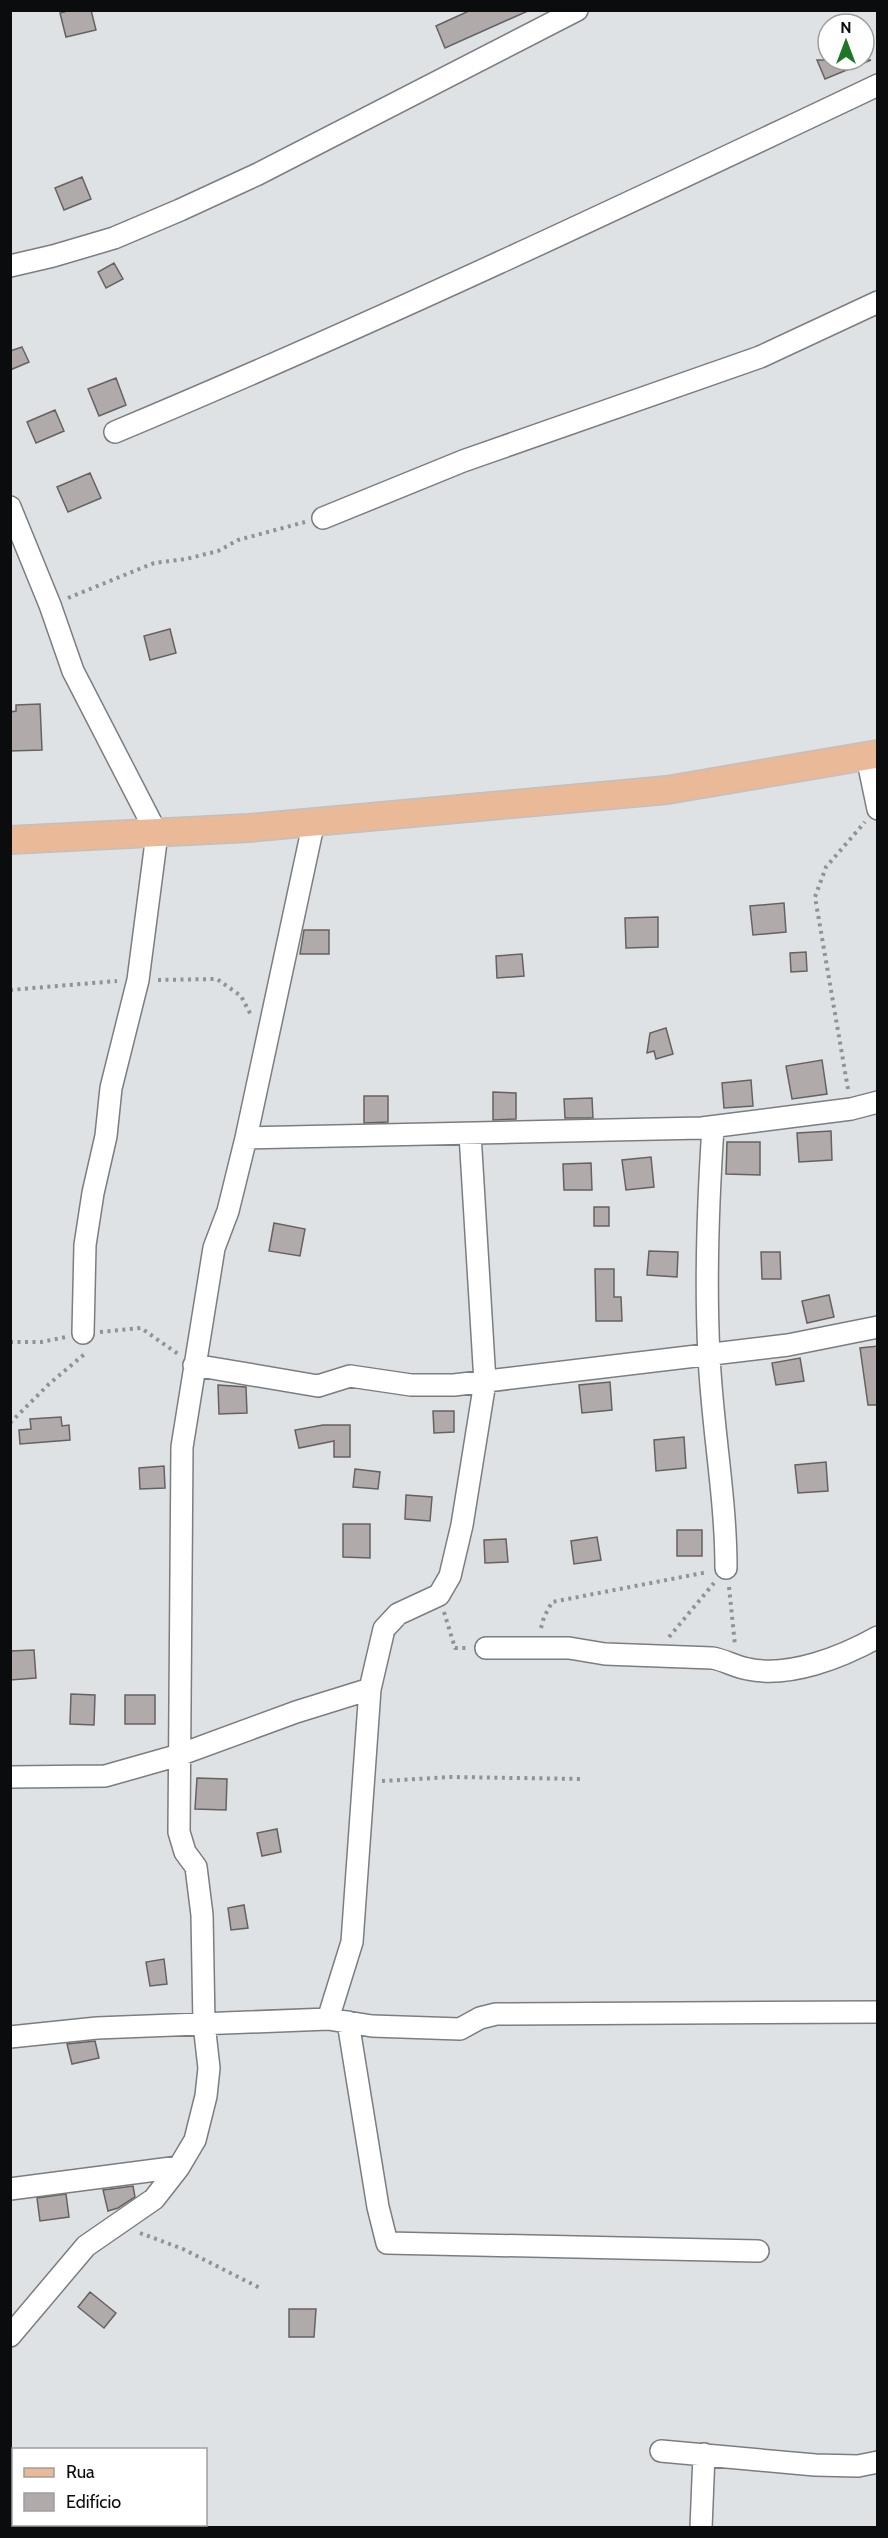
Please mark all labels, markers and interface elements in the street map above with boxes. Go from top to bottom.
north arrow [816,12,876,72]
text: N [840,18,852,37]
legend [12,2448,207,2526]
text: Rua [66,2461,95,2483]
text: Edifício [66,2491,121,2513]

